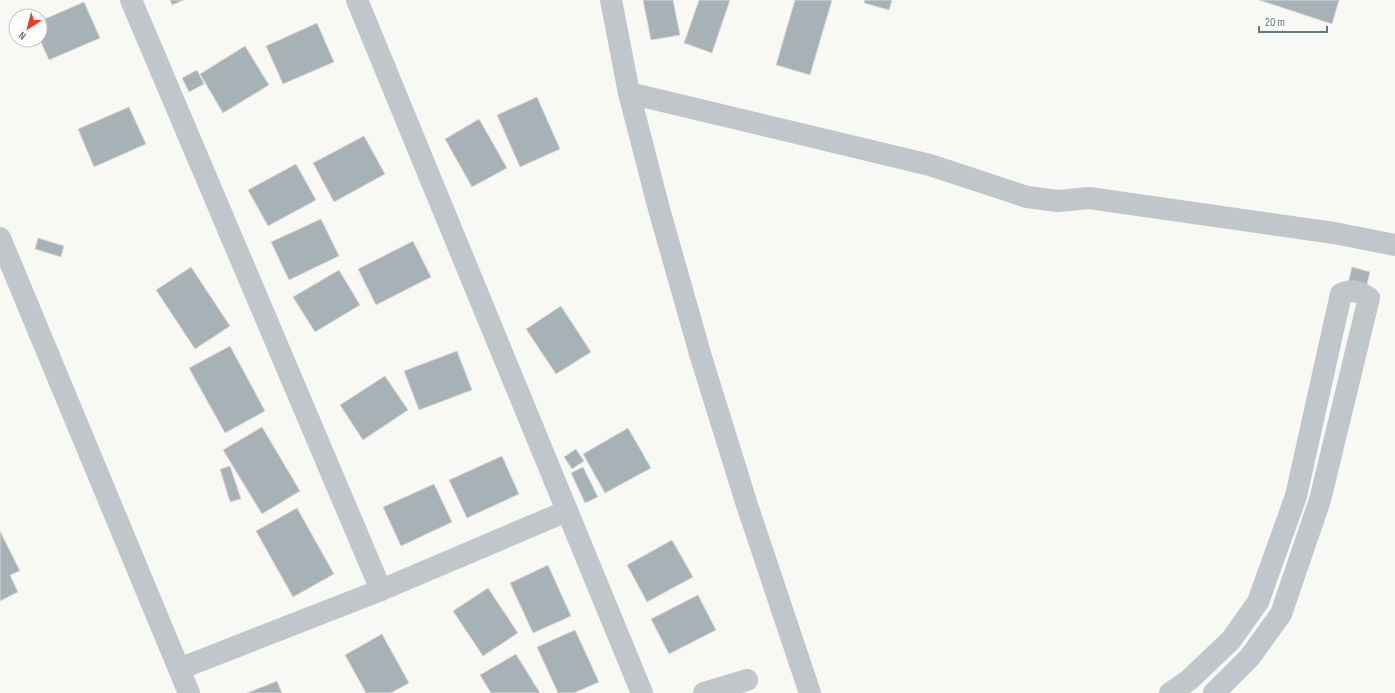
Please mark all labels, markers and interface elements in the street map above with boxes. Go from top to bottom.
north arrow [8,8,48,48]
scale bar [1259,8,1327,34]
text: 20 m [1265,15,1285,30]
text: N [16,29,29,43]

